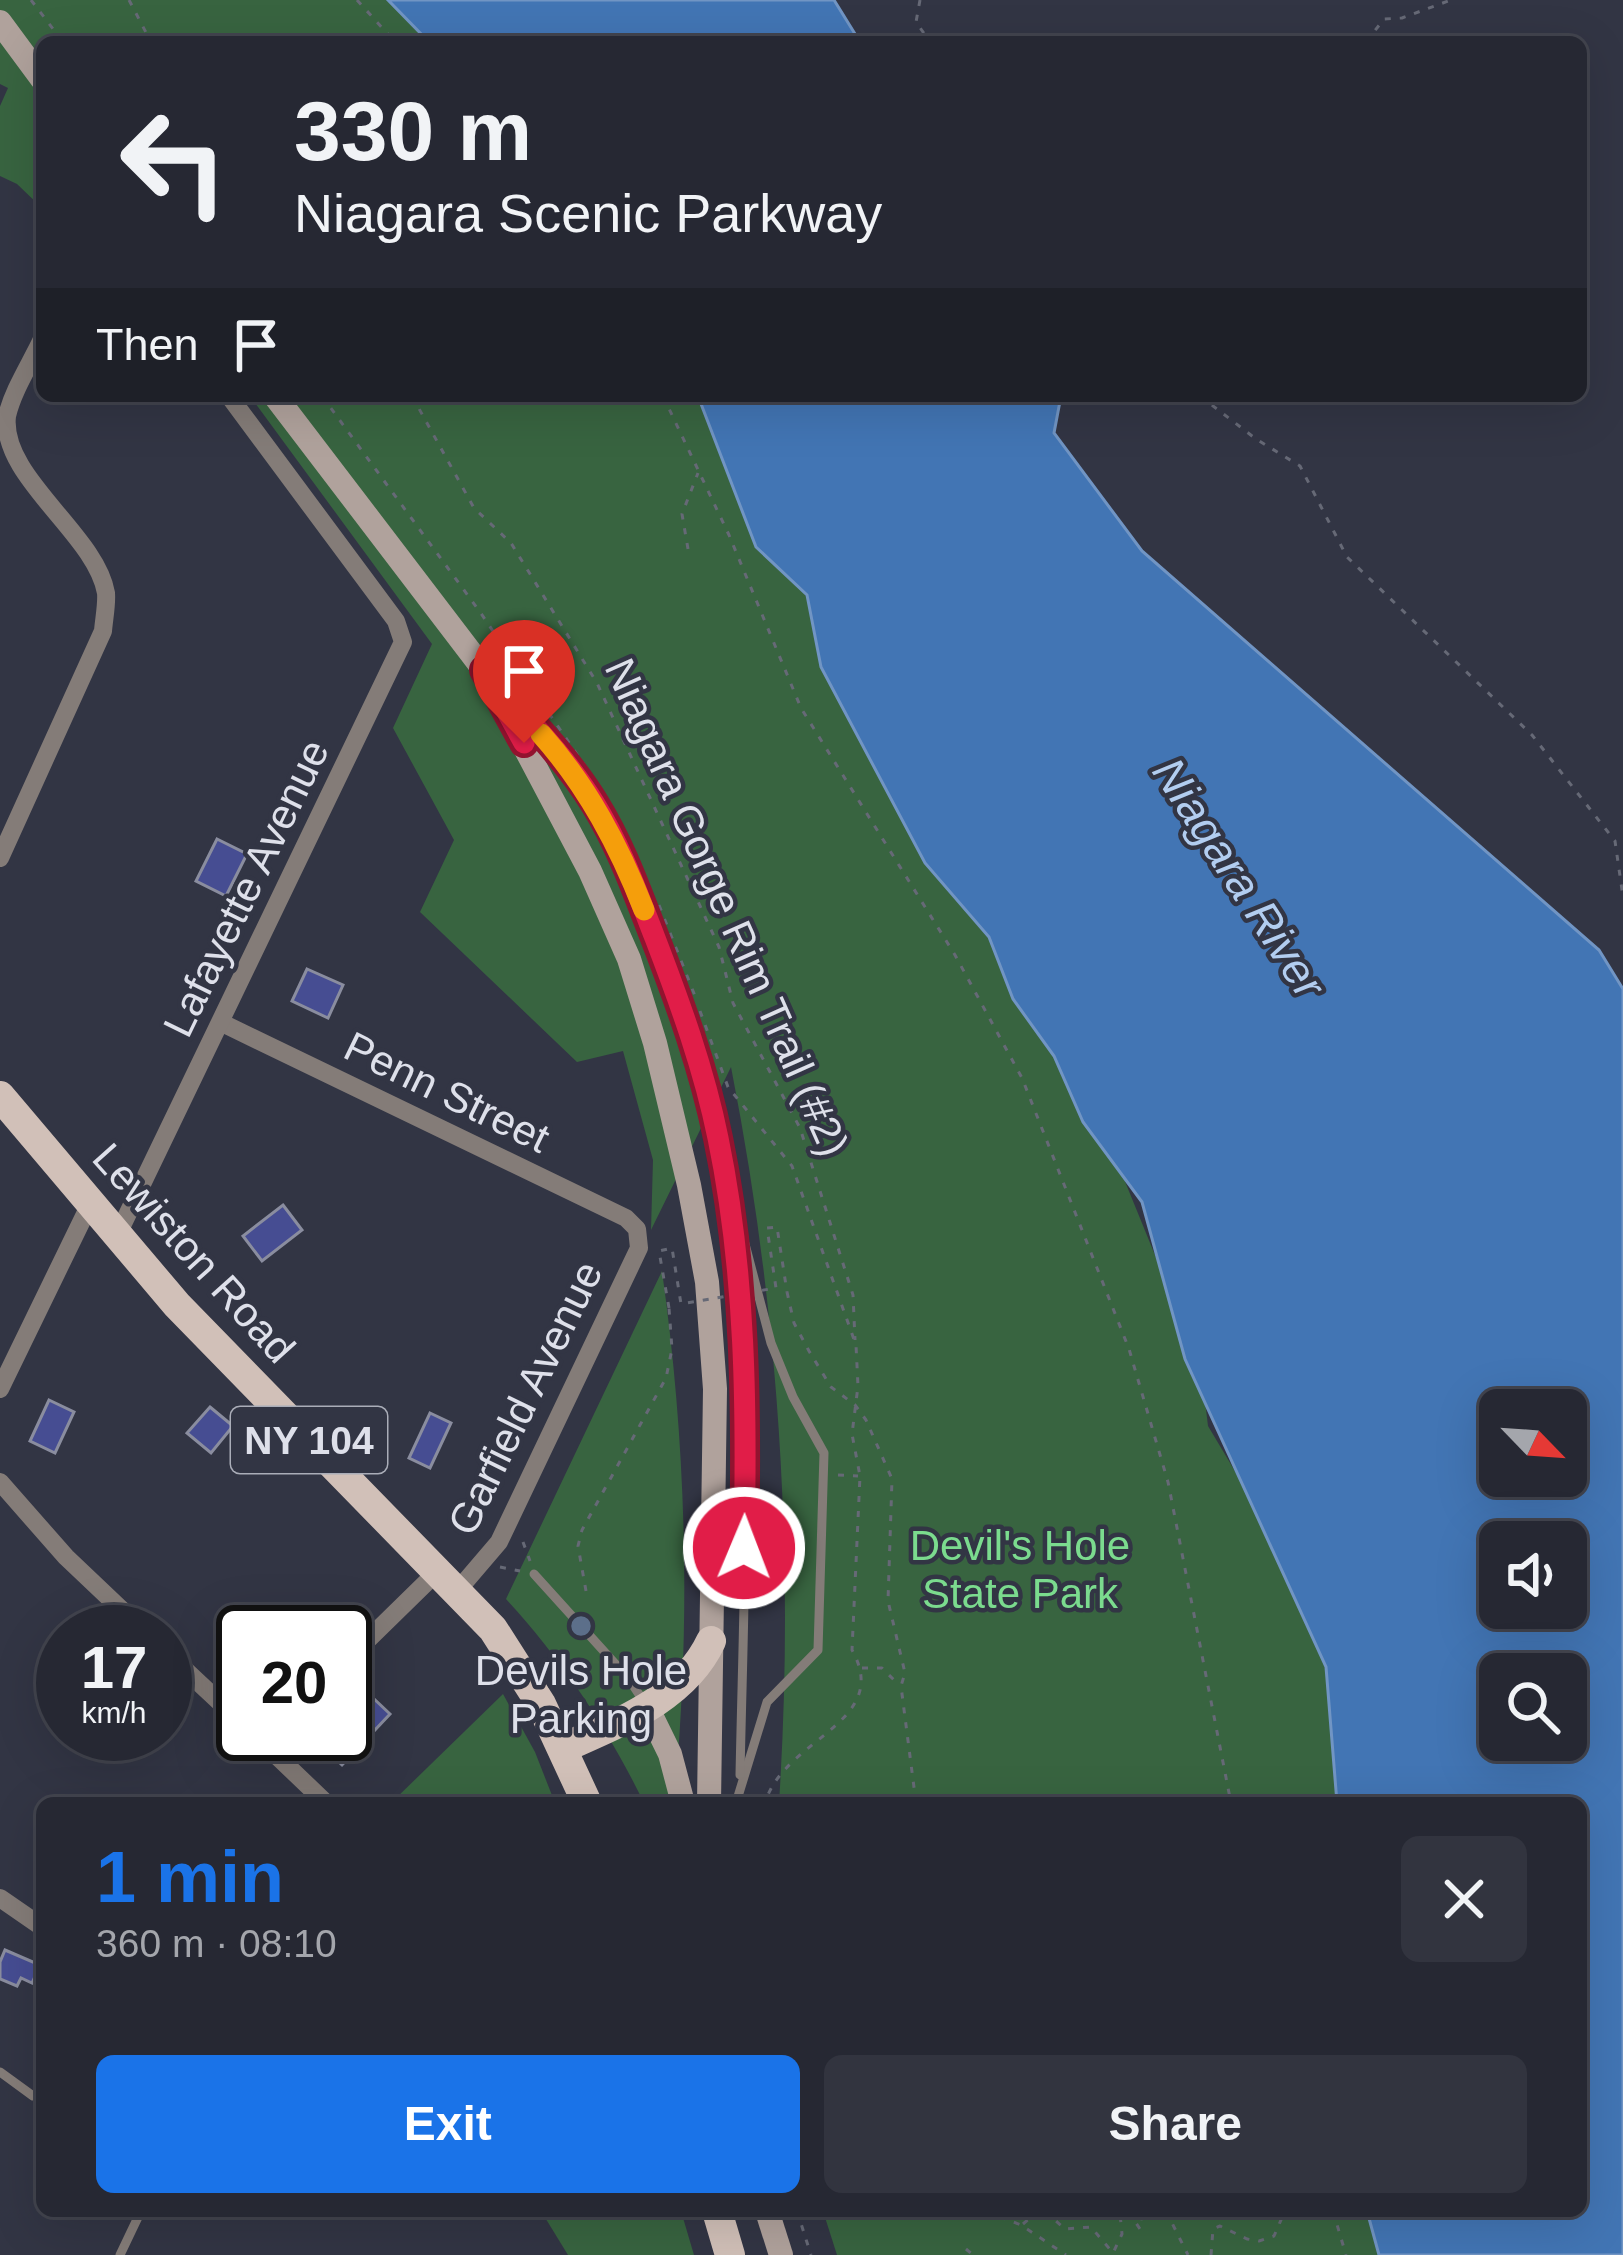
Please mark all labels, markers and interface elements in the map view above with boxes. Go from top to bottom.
icon: left [96,84,252,240]
text: 330 m [294,84,532,178]
text: Niagara Scenic Parkway [294,183,882,243]
icon: arrive [223,312,289,378]
text: Then [96,319,199,370]
pin [473,620,575,743]
icon: arrive [491,638,557,704]
street label: Niagara Gorge Rim Trail (#2) [596,651,858,1163]
street label: Lafayette Avenue [154,732,338,1044]
water label: Niagara River [1143,749,1336,1009]
street label: Penn Street [337,1022,557,1162]
street label: Lewiston Road [84,1134,304,1372]
street label: Garfield Avenue [439,1254,611,1542]
north arrow [1479,1389,1587,1497]
map controls [1479,1389,1587,1761]
road number: NY 104 [231,1407,387,1473]
position arrow [681,1485,807,1611]
button: sound [1479,1521,1587,1629]
park label: Devil's Hole State Park [910,1522,1130,1617]
speed limit sign: 20 [216,1605,372,1761]
marker: Devils Hole Parking [568,1613,594,1639]
text: 17 [81,1634,147,1701]
place label: Devils Hole Parking [475,1647,687,1742]
button: search [1479,1653,1587,1761]
text: km/h [81,1696,147,1729]
button: close [1401,1836,1527,1962]
text: 1 min [96,1837,284,1917]
text: 360 m · 08:10 [96,1922,337,1965]
button: Exit [96,2055,800,2193]
button: Share [824,2055,1527,2193]

